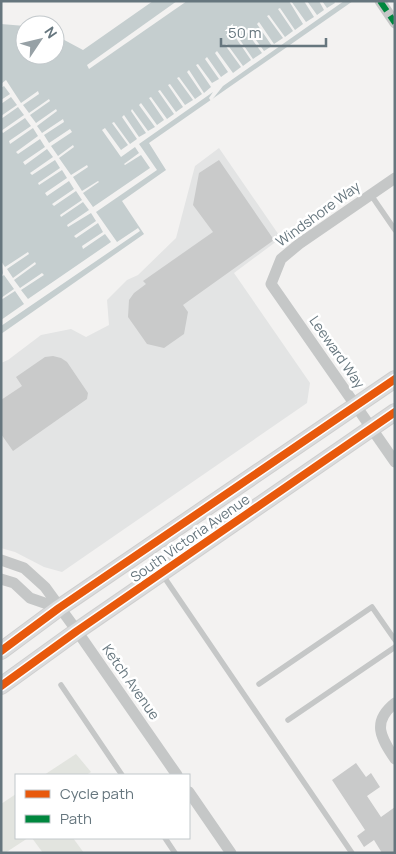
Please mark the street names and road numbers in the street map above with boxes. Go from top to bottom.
street label: Windshore Way [272,176,364,251]
street label: Leeward Way [305,312,370,392]
street label: South Victoria Avenue [126,489,253,586]
street label: Ketch Avenue [98,640,164,723]

